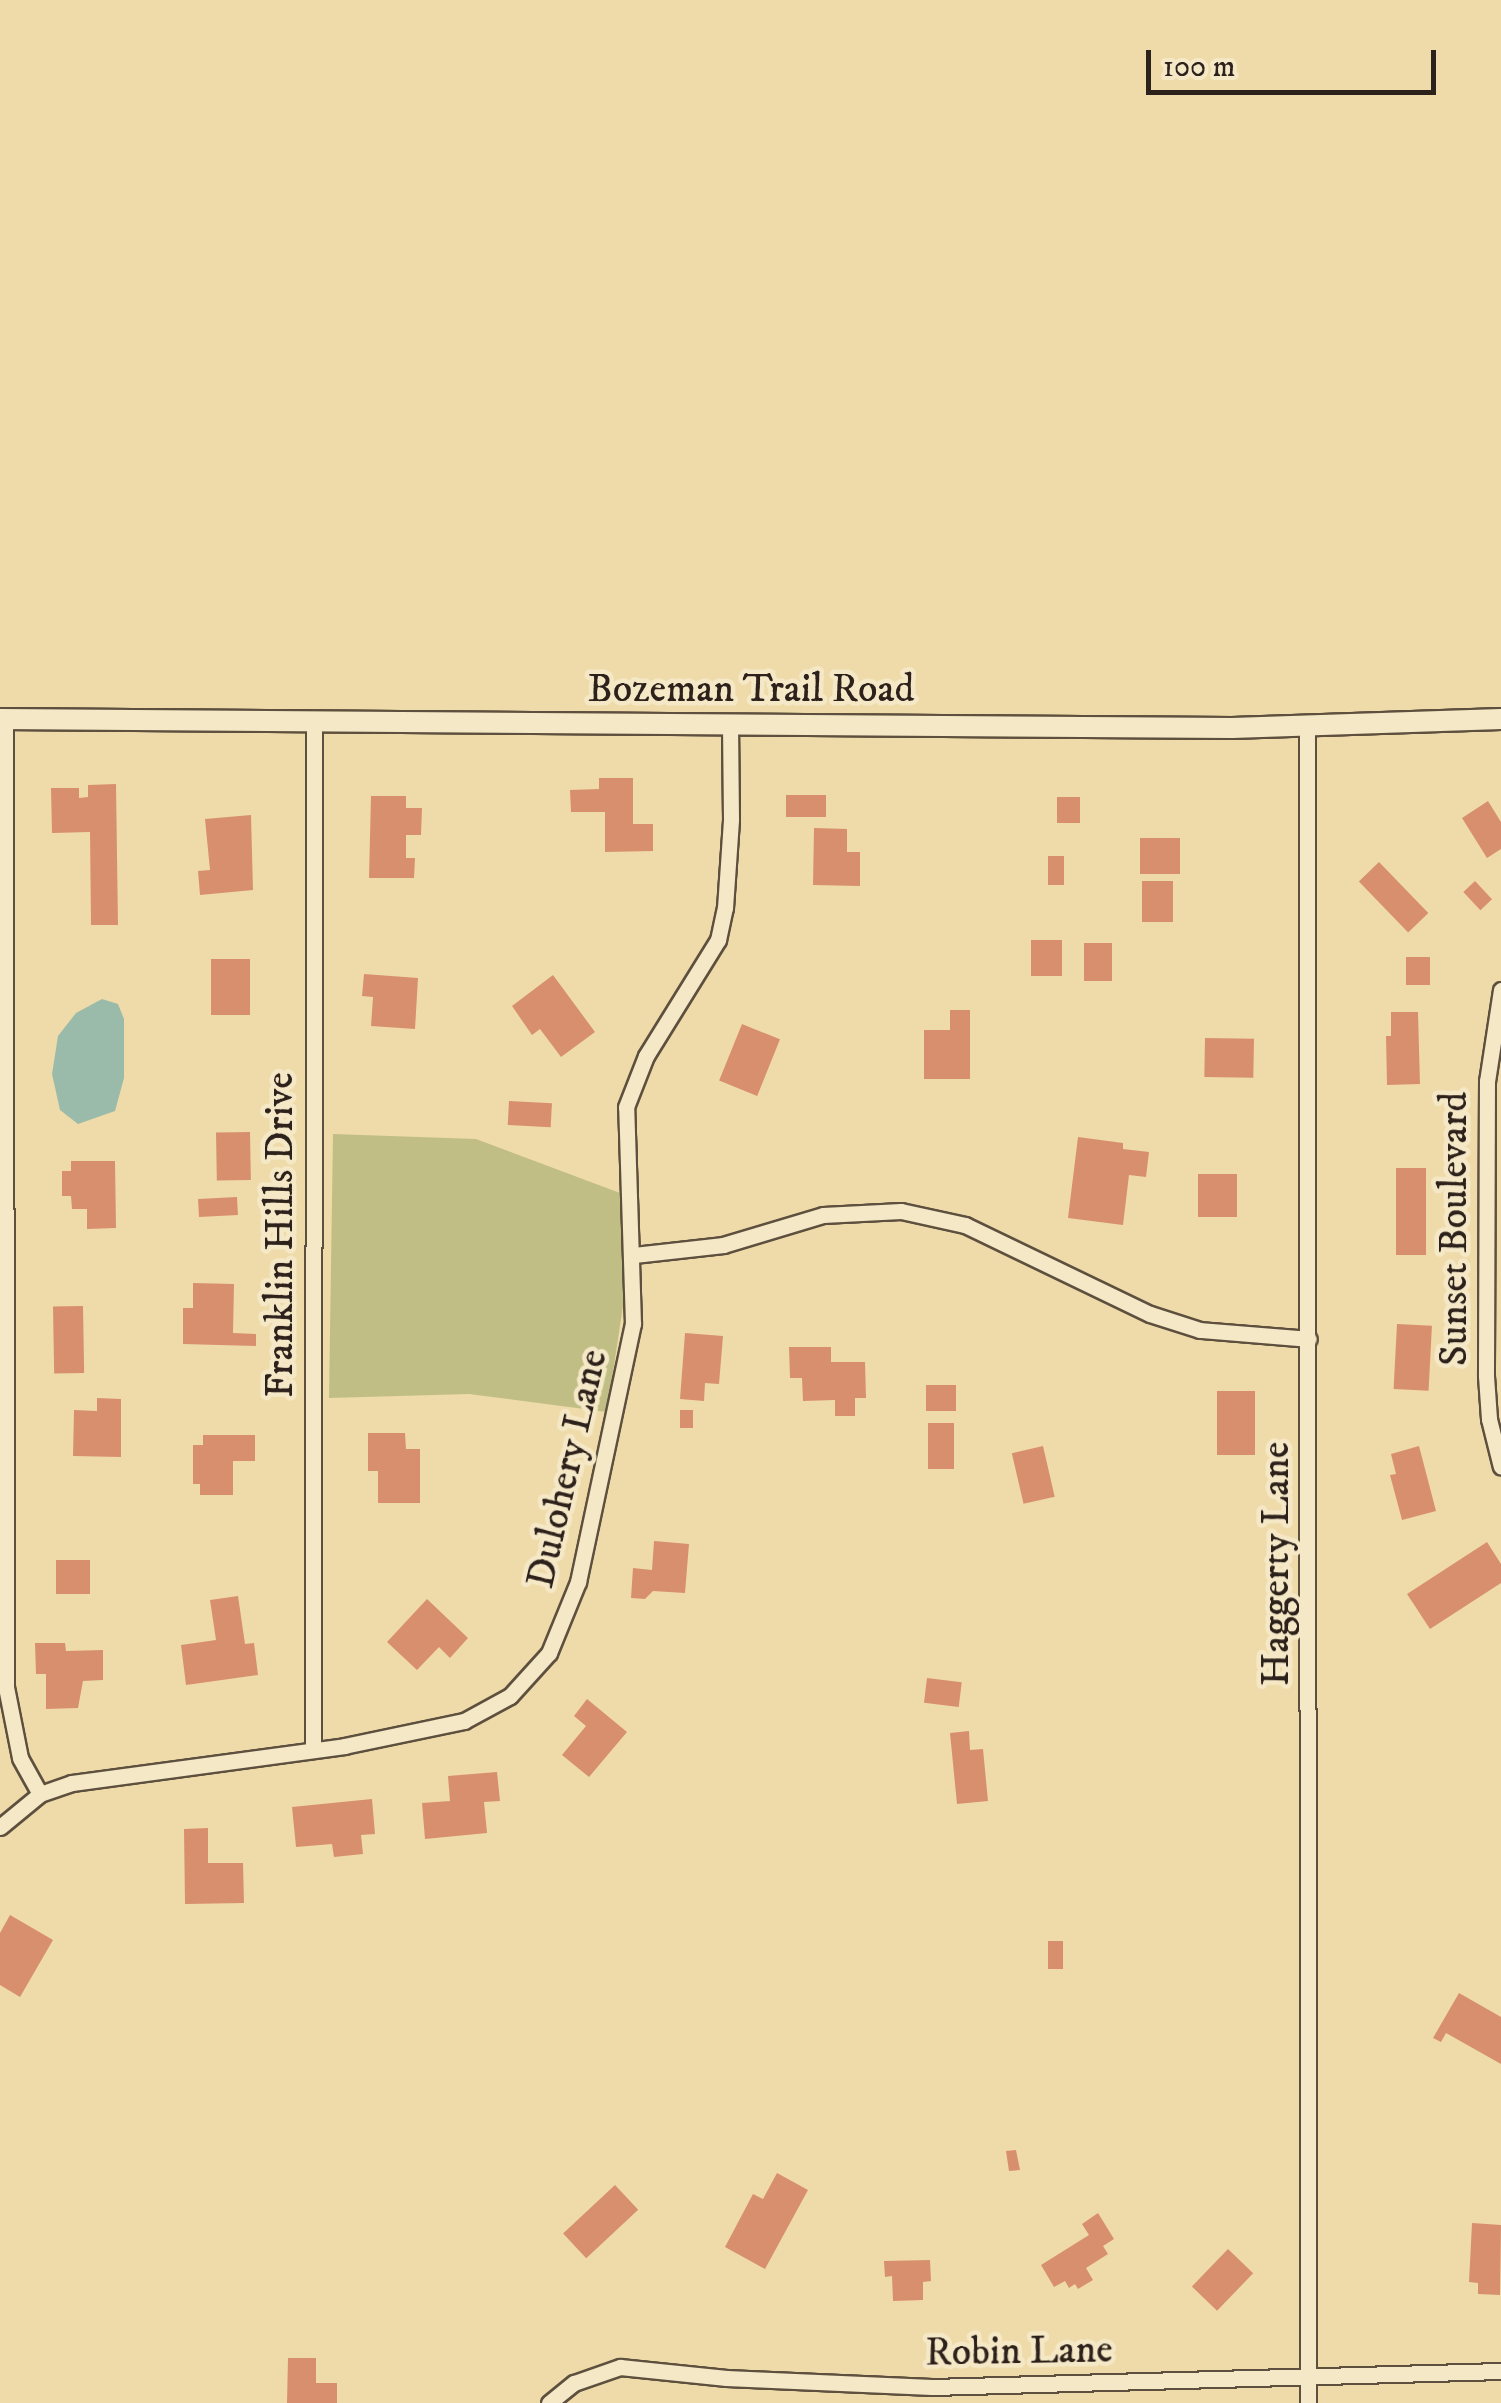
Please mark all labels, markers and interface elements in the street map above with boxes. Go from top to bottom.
scale bar [1151,30,1441,92]
text: 100 m [1163,49,1235,86]
street label: Bozeman Trail Road [588,666,914,714]
street label: Franklin Hills Drive [257,1072,305,1398]
street label: Sunset Boulevard [1431,1092,1479,1366]
street label: Dulohery Lane [517,1345,619,1593]
street label: Haggerty Lane [1253,1442,1301,1686]
street label: Robin Lane [925,2326,1113,2378]

